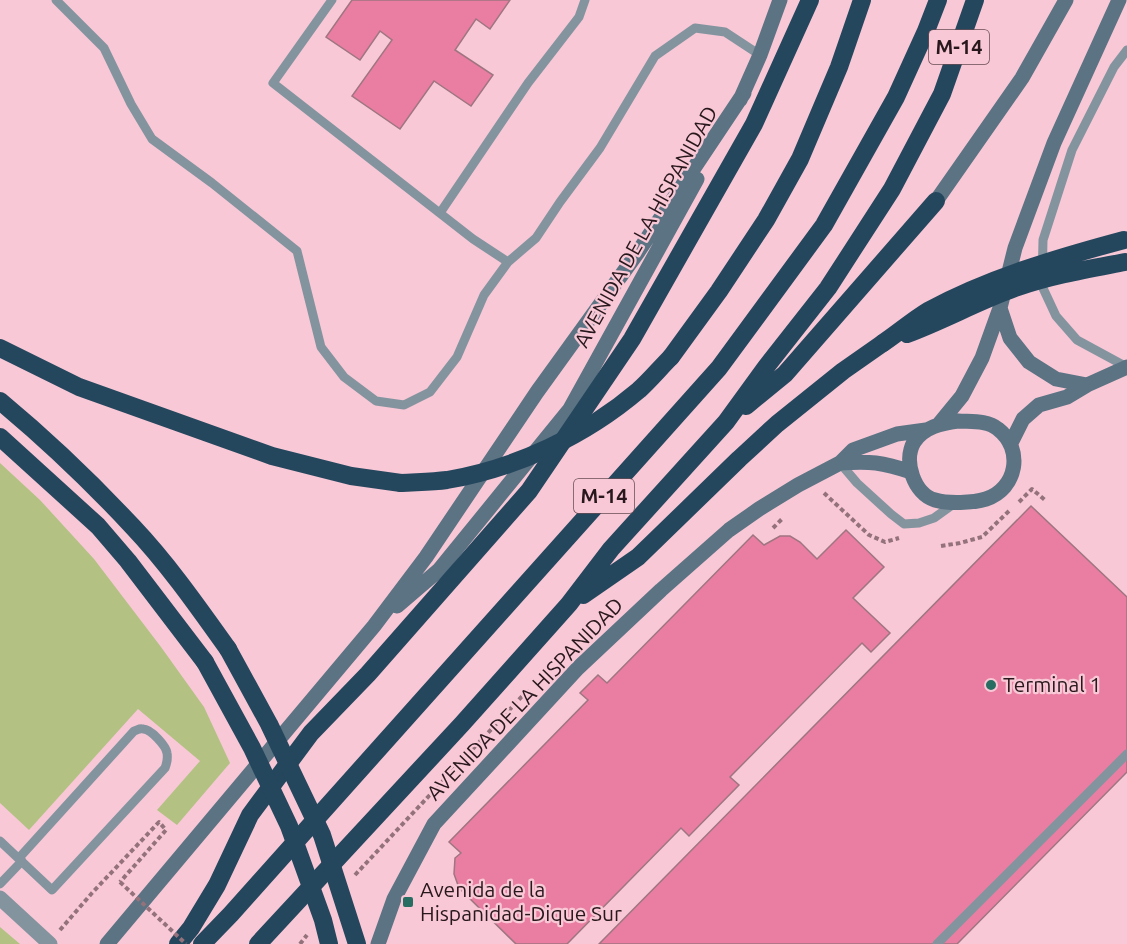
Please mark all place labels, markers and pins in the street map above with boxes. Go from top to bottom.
place label: Terminal 1 [1003,672,1101,696]
marker: Terminal 1 [984,678,998,692]
place label: Avenida de la Hispanidad-Dique Sur [420,877,622,925]
marker: Avenida de la Hispanidad-Dique Sur [401,895,415,909]

